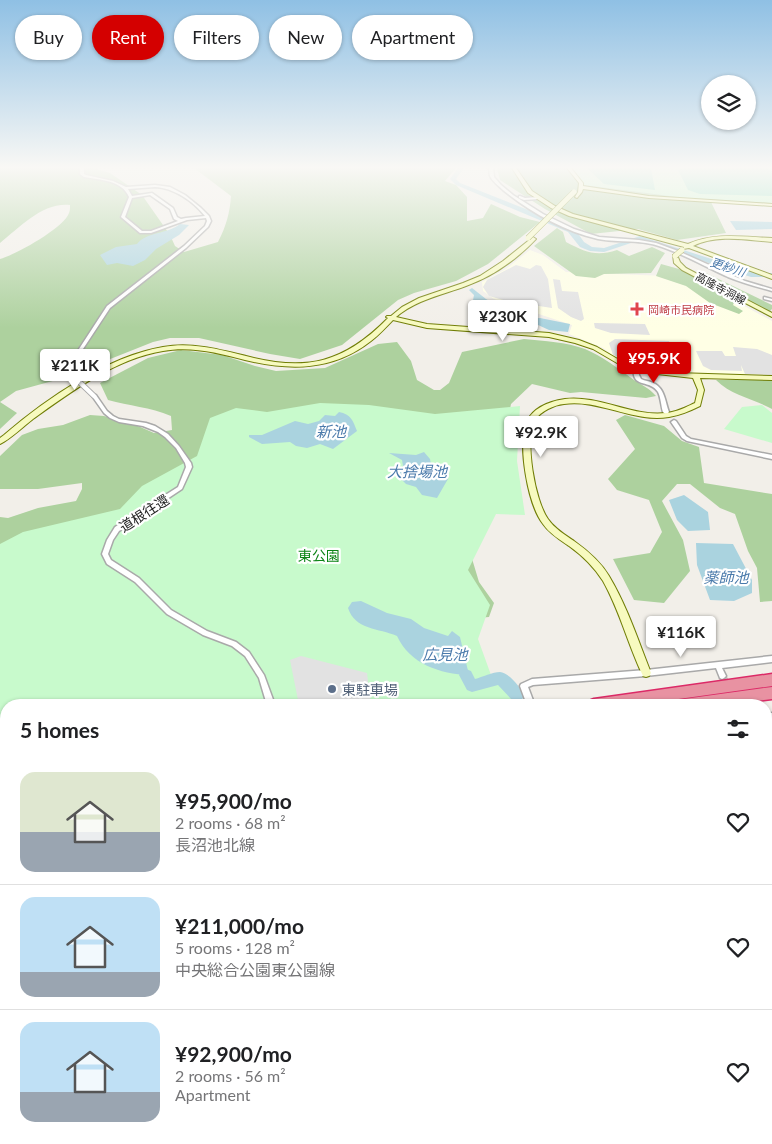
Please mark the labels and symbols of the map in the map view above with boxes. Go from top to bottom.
water label: 更紗川 [709,254,749,280]
street label: 高隆寺洞線 [694,269,748,307]
pin: ¥230K [468,300,538,342]
marker: 岡崎市民病院 [630,302,644,316]
place label: 岡崎市民病院 [648,303,714,316]
pin: ¥95.9K [613,342,695,384]
pin: ¥211K [40,348,110,391]
pin: ¥92.9K [500,416,582,458]
water label: 新池 [316,422,348,440]
water label: 大捨場池 [387,462,449,480]
street label: 道根往還 [116,491,172,535]
park label: 東公園 [298,547,340,564]
water label: 薬師池 [703,568,750,586]
pin: ¥116K [646,616,716,658]
water label: 広見池 [422,645,469,663]
place label: 東駐車場 [342,681,398,698]
marker: 東駐車場 [326,683,338,695]

